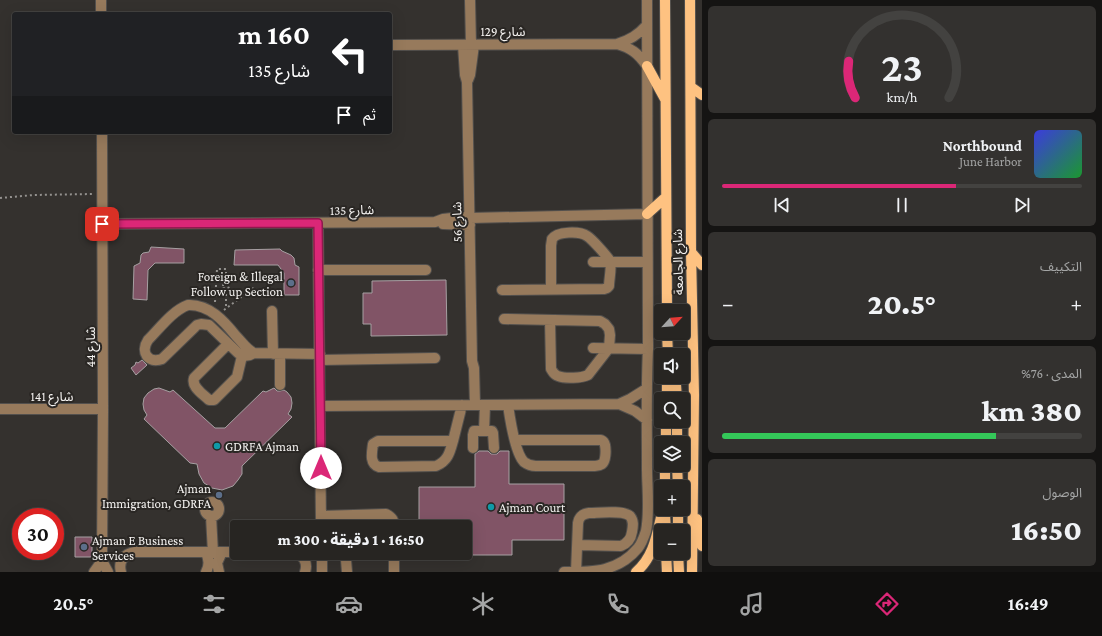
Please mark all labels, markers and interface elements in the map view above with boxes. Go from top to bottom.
text: 160 m [238,19,310,50]
street label: شارع 129 [481,24,525,42]
icon: left [324,28,376,80]
text: 23 [881,43,923,89]
text: شارع 135 [249,61,310,81]
text: km/h [887,88,918,104]
icon: arrive [333,104,355,126]
text: ثم [363,107,376,123]
text: Northbound [943,138,1022,154]
text: June Harbor [959,154,1022,169]
icon: previous [771,194,793,216]
icon: pause [891,194,913,216]
icon: next [1011,194,1033,216]
street label: شارع 135 [330,202,374,221]
street label: شارع 56 [449,202,468,242]
pin [85,207,119,241]
icon: arrive [91,213,113,235]
street label: شارع الجامعة [670,229,689,295]
text: التكييف [1040,259,1082,274]
place label: Foreign & Illegal Follow up Section [191,269,284,299]
marker: Foreign & Illegal Follow up Section [286,278,296,288]
text: 20.5° [868,287,936,320]
text: − [722,291,734,316]
text: + [1070,291,1082,316]
north arrow [654,304,690,340]
map controls [654,304,690,560]
street label: شارع 44 [83,326,101,368]
button: sound [654,348,690,384]
text: المدى · 76% [1021,366,1082,381]
street label: شارع 141 [30,389,74,407]
button: search [654,392,690,428]
text: 380 km [982,394,1082,427]
button: layers [654,436,690,472]
place label: GDRFA Ajman [225,439,299,455]
marker: GDRFA Ajman [212,441,222,451]
position arrow [300,447,342,489]
button: + [654,480,690,516]
place label: Ajman Immigration, GDRFA [102,481,212,511]
text: الوصول [1042,485,1082,500]
marker: Ajman Immigration, GDRFA [214,490,224,500]
place label: Ajman Court [499,500,566,516]
marker: Ajman Court [486,502,496,512]
speed limit sign: 30 [12,508,64,560]
text: 16:50 [1011,513,1082,546]
button: − [654,524,690,560]
text: 16:50 · 1 دقيقة · 300 m [278,532,424,548]
place label: Ajman E Business Services [92,533,183,563]
marker: Ajman E Business Services [79,542,89,552]
icon: filters [200,590,228,618]
icon: car [335,590,363,618]
icon: climate [469,590,497,618]
icon: phone [604,590,632,618]
icon: music [738,590,766,618]
icon: directions [873,590,901,618]
text: 20.5° [53,594,93,614]
text: 16:49 [1008,594,1049,614]

